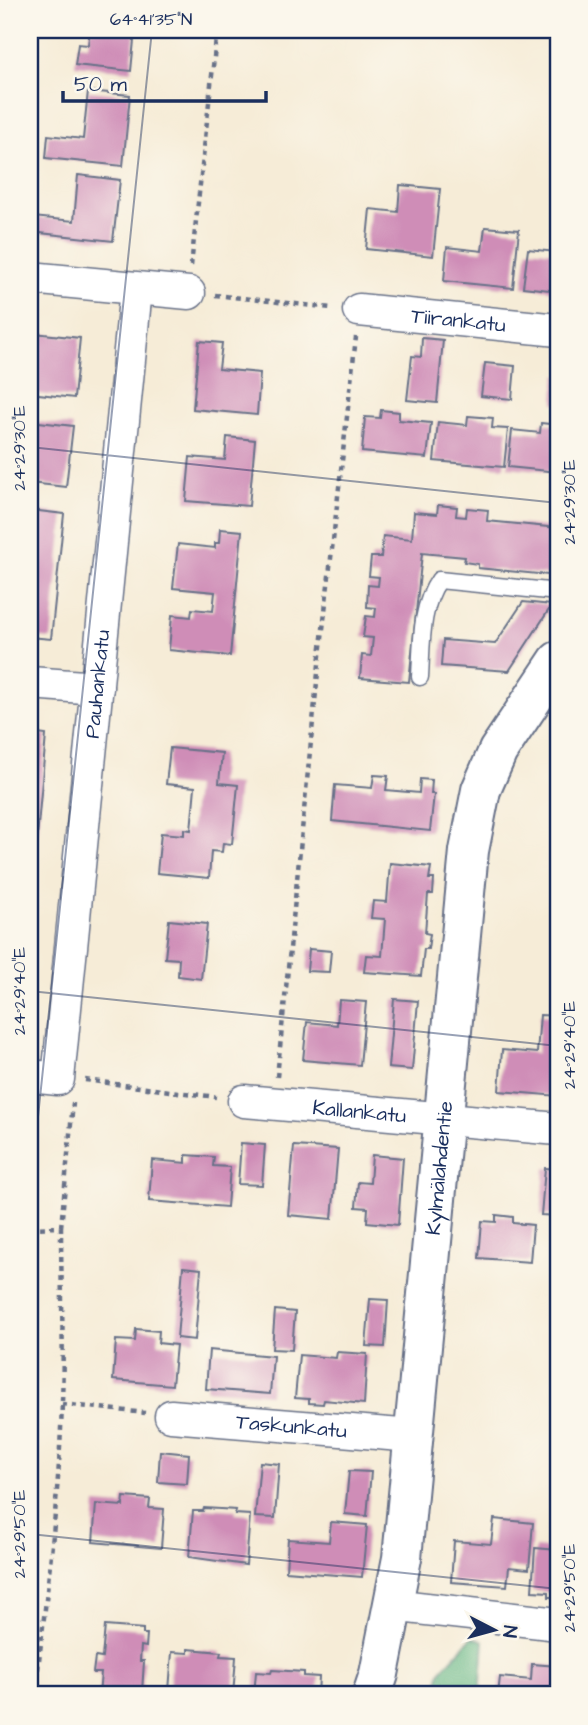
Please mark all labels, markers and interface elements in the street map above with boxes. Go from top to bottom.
text: 64°41'35"N [110,7,192,32]
scale bar [63,60,266,104]
text: 50 m [74,70,128,99]
street label: Tiirankatu [410,301,507,340]
text: 24°29'30"E [7,405,32,491]
text: 24°29'30"E [557,459,582,545]
street label: Pauhankatu [78,628,117,740]
text: 24°29'40"E [7,946,32,1035]
text: 24°29'40"E [557,1000,582,1089]
street label: Kallankatu [311,1093,408,1130]
street label: Kylmälahdentie [419,1100,460,1237]
street label: Taskunkatu [235,1407,348,1446]
text: 24°29'50"E [7,1489,32,1578]
text: 24°29'50"E [557,1543,582,1632]
north arrow [458,1596,528,1666]
text: N [495,1624,523,1639]

